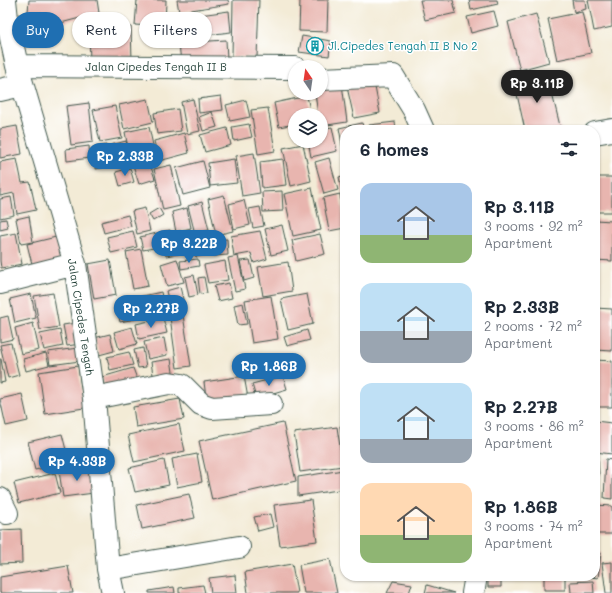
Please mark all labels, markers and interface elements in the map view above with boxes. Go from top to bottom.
chip: Buy [12,12,64,48]
chip: Rent [72,12,131,48]
chip: Filters [139,12,212,48]
building icon: Jl.Cipedes Tengah II B No 2 [305,36,325,56]
place label: Jl.Cipedes Tengah II B No 2 [328,38,477,53]
street label: Jalan Cipedes Tengah II B [85,59,227,74]
north arrow [288,60,328,100]
map controls [288,60,328,148]
pin: Rp 3.11B [496,70,578,104]
text: Rp 3.11B [510,74,564,91]
button: layers [288,108,328,148]
text: 6 homes [360,138,429,160]
icon: filters [558,138,580,160]
pin: Rp 2.33B [84,143,166,177]
text: Rp 2.33B [96,147,154,164]
text: Rp 3.11B [484,195,555,217]
icon: home [392,199,440,247]
text: 3 rooms · 92 m² [484,217,583,234]
pin: Rp 3.22B [148,230,230,264]
text: Rp 3.22B [161,234,217,251]
text: Apartment [484,234,553,251]
street label: Jalan Cipedes Tengah [65,257,98,376]
pin: Rp 2.27B [110,295,192,329]
text: Rp 2.33B [484,295,559,317]
text: Rp 2.27B [123,299,179,316]
icon: home [392,299,440,347]
text: 2 rooms · 72 m² [484,317,582,334]
text: Apartment [484,334,553,351]
pin: Rp 1.86B [228,353,310,387]
text: Rp 1.86B [241,357,297,374]
text: Rp 2.27B [484,395,558,417]
icon: home [392,399,440,447]
text: 3 rooms · 86 m² [484,417,584,434]
text: Apartment [484,434,553,451]
pin: Rp 4.33B [36,448,118,482]
text: Rp 4.33B [48,452,106,469]
text: Rp 1.86B [484,495,558,517]
icon: home [392,499,440,547]
text: 3 rooms · 74 m² [484,517,583,534]
text: Apartment [484,534,553,551]

